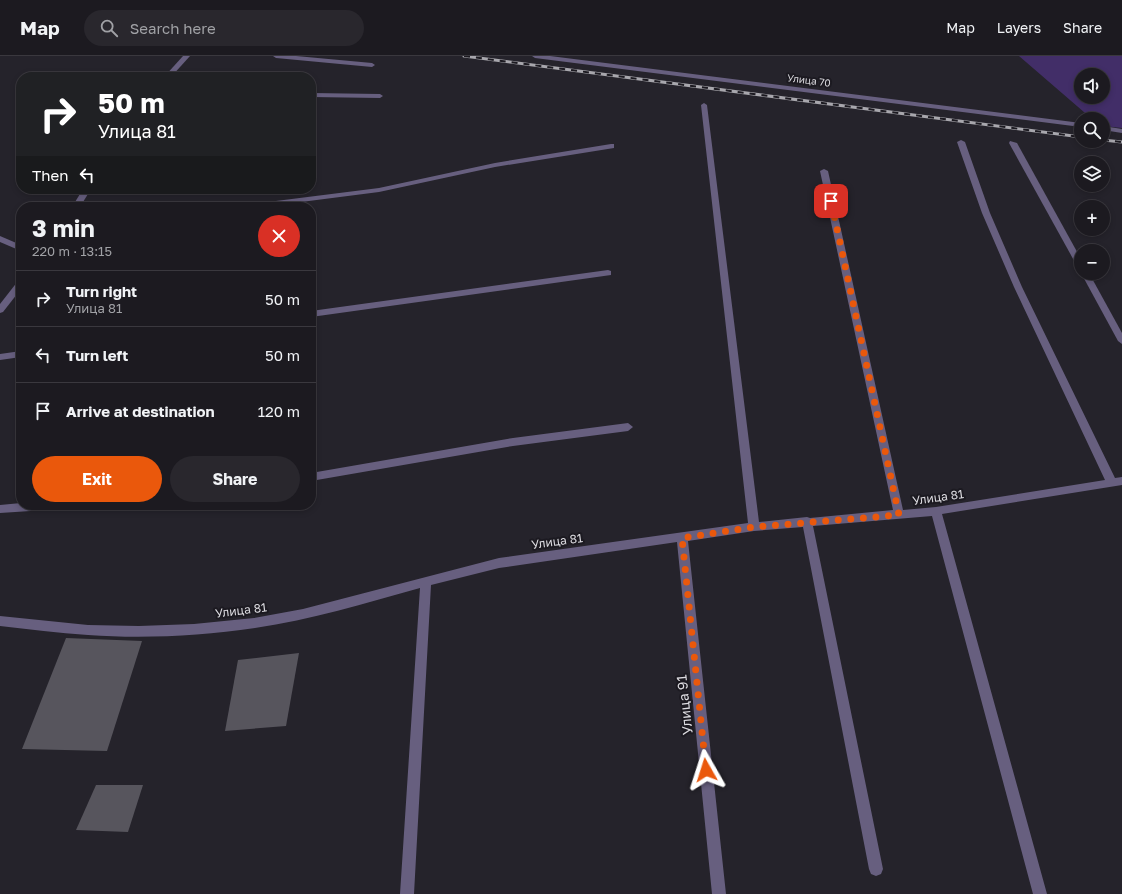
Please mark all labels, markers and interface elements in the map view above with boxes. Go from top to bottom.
search box [84,10,364,46]
text: Map [20,16,60,39]
icon: search [98,17,120,39]
text: Search here [130,19,216,37]
text: Map [946,19,975,36]
text: Layers [997,19,1041,36]
text: Share [1063,19,1102,36]
map controls [1074,68,1110,280]
button: sound [1074,68,1110,104]
street label: Улица 70 [787,71,831,89]
text: 50 m [98,86,165,119]
icon: right [32,88,84,140]
button: search [1074,112,1110,148]
text: Улица 81 [98,120,176,142]
button: layers [1074,156,1110,192]
icon: left [76,164,98,186]
text: Then [32,166,68,184]
pin [814,184,848,218]
icon: arrive [820,190,842,212]
button: + [1074,200,1110,236]
text: 3 min [32,213,95,242]
button: close [258,215,300,257]
text: 220 m · 13:15 [32,243,112,259]
button: − [1074,244,1110,280]
text: Turn right [66,282,137,300]
icon: right [32,288,54,310]
text: 50 m [265,290,300,308]
text: Улица 81 [66,300,122,316]
icon: left [32,344,54,366]
text: Turn left [66,346,128,364]
text: 50 m [265,346,300,364]
icon: arrive [32,400,54,422]
text: Arrive at destination [66,402,215,420]
text: 120 m [258,402,300,420]
button: Exit [32,456,162,502]
button: Share [170,456,300,502]
street label: Улица 81 [911,486,965,508]
street label: Улица 81 [530,530,584,552]
street label: Улица 81 [214,599,268,621]
street label: Улица 91 [672,674,696,736]
position arrow [685,749,727,791]

